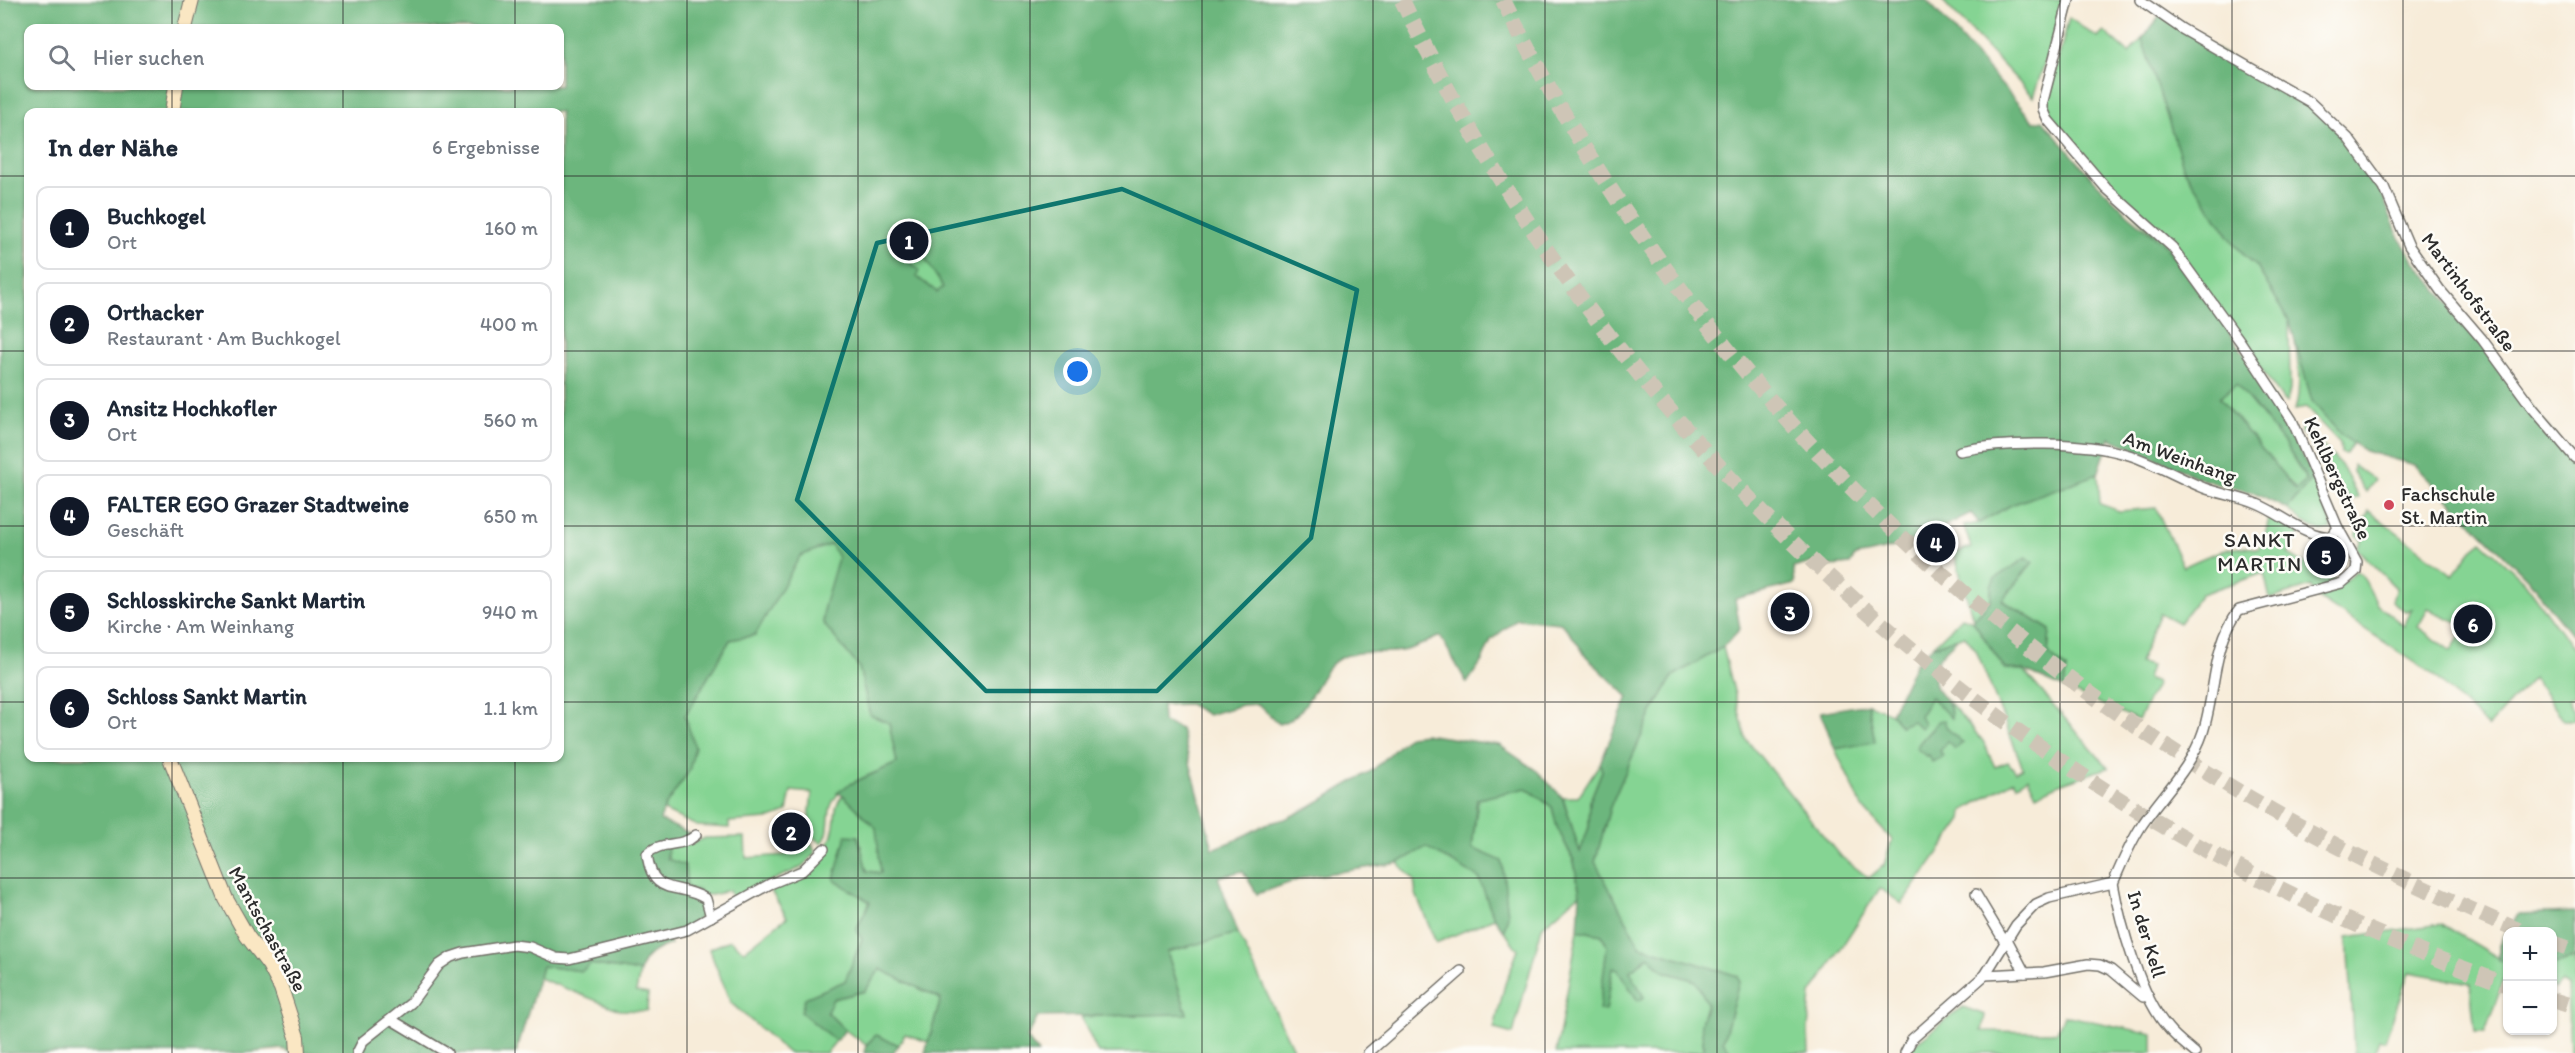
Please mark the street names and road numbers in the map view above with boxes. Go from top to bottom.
street label: Martinhofstraße [2416,228,2522,356]
street label: Kehlbergstraße [2299,413,2377,543]
street label: Am Weinhang [2120,425,2240,489]
street label: Mantschastraße [224,862,312,996]
street label: In der Kell [2122,888,2172,981]

